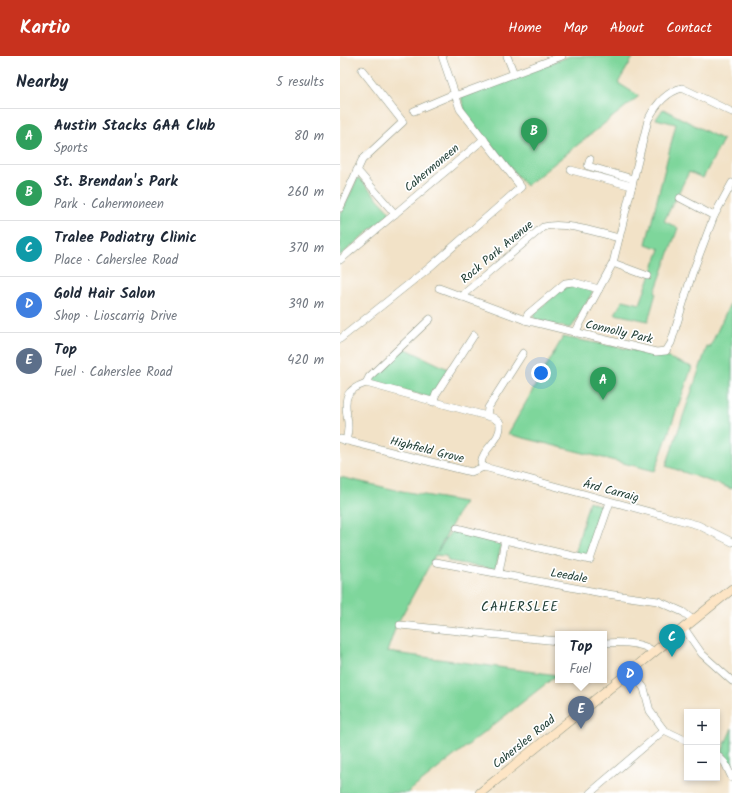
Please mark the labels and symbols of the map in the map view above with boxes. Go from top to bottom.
pin: B [521,118,547,151]
street label: Cahermoneen [400,139,464,197]
street label: Rock Park Avenue [456,215,538,288]
street label: Connolly Park [583,315,655,349]
your location [531,363,551,383]
pin: A [590,367,616,400]
street label: Highfield Grove [388,432,467,469]
street label: Árd Carraig [581,474,641,508]
street label: Leedale [549,563,590,589]
district label: CAHERSLEE [481,597,559,618]
pin: C [659,624,685,657]
pin: D [617,661,643,694]
pin: E [568,696,594,729]
street label: Caherslee Road [488,710,560,773]

